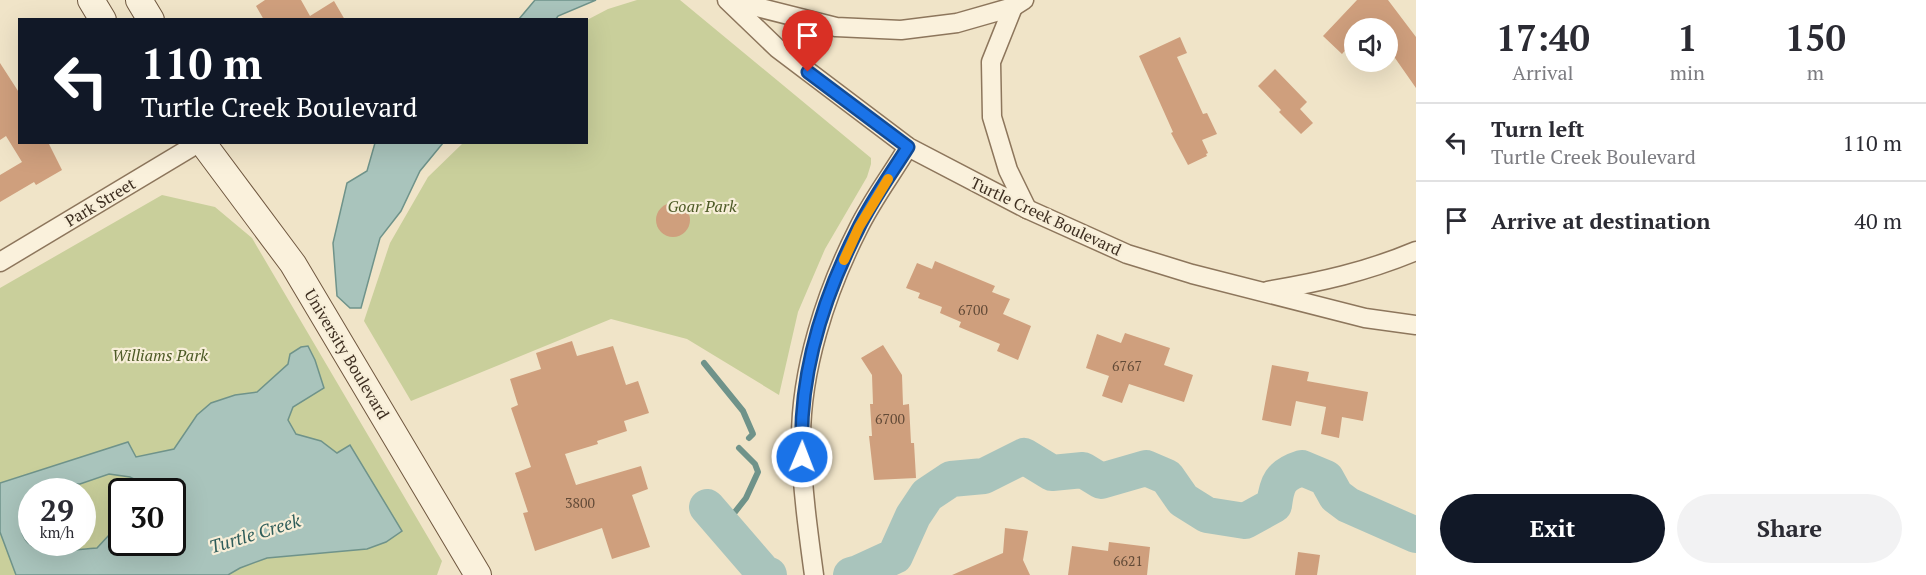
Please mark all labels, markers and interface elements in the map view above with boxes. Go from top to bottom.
pin [782,10,833,72]
text: 17:40 [1496,14,1590,61]
text: 1 [1677,14,1698,61]
text: 150 [1785,14,1846,61]
map controls [1344,18,1398,72]
button: sound [1344,18,1398,72]
icon: arrive [791,19,824,52]
text: 110 m [141,35,262,91]
icon: left [42,42,120,120]
text: Arrival [1512,59,1574,86]
text: min [1670,59,1705,86]
text: m [1807,59,1824,86]
text: Turtle Creek Boulevard [141,89,417,125]
text: Turn left [1491,114,1584,143]
icon: left [1440,126,1473,159]
text: 110 m [1842,128,1902,157]
text: Turtle Creek Boulevard [1491,143,1696,170]
street label: Turtle Creek Boulevard [967,171,1125,261]
street label: Park Street [61,172,139,232]
park label: Goar Park [667,195,737,217]
icon: arrive [1440,204,1473,237]
text: Arrive at destination [1491,206,1710,235]
text: 40 m [1854,206,1902,235]
street label: University Boulevard [299,285,395,423]
house number: 6700 [958,300,988,319]
park label: Williams Park [112,344,208,366]
house number: 6767 [1112,356,1142,375]
house number: 6700 [875,409,905,428]
position arrow [770,425,834,489]
speed limit sign: 30 [108,478,186,556]
text: 29 [40,490,74,530]
house number: 3800 [565,493,595,512]
button: Exit [1440,494,1665,563]
button: Share [1677,494,1902,563]
water label: Turtle Creek [206,508,304,558]
text: km/h [40,522,74,542]
house number: 6621 [1113,551,1143,570]

